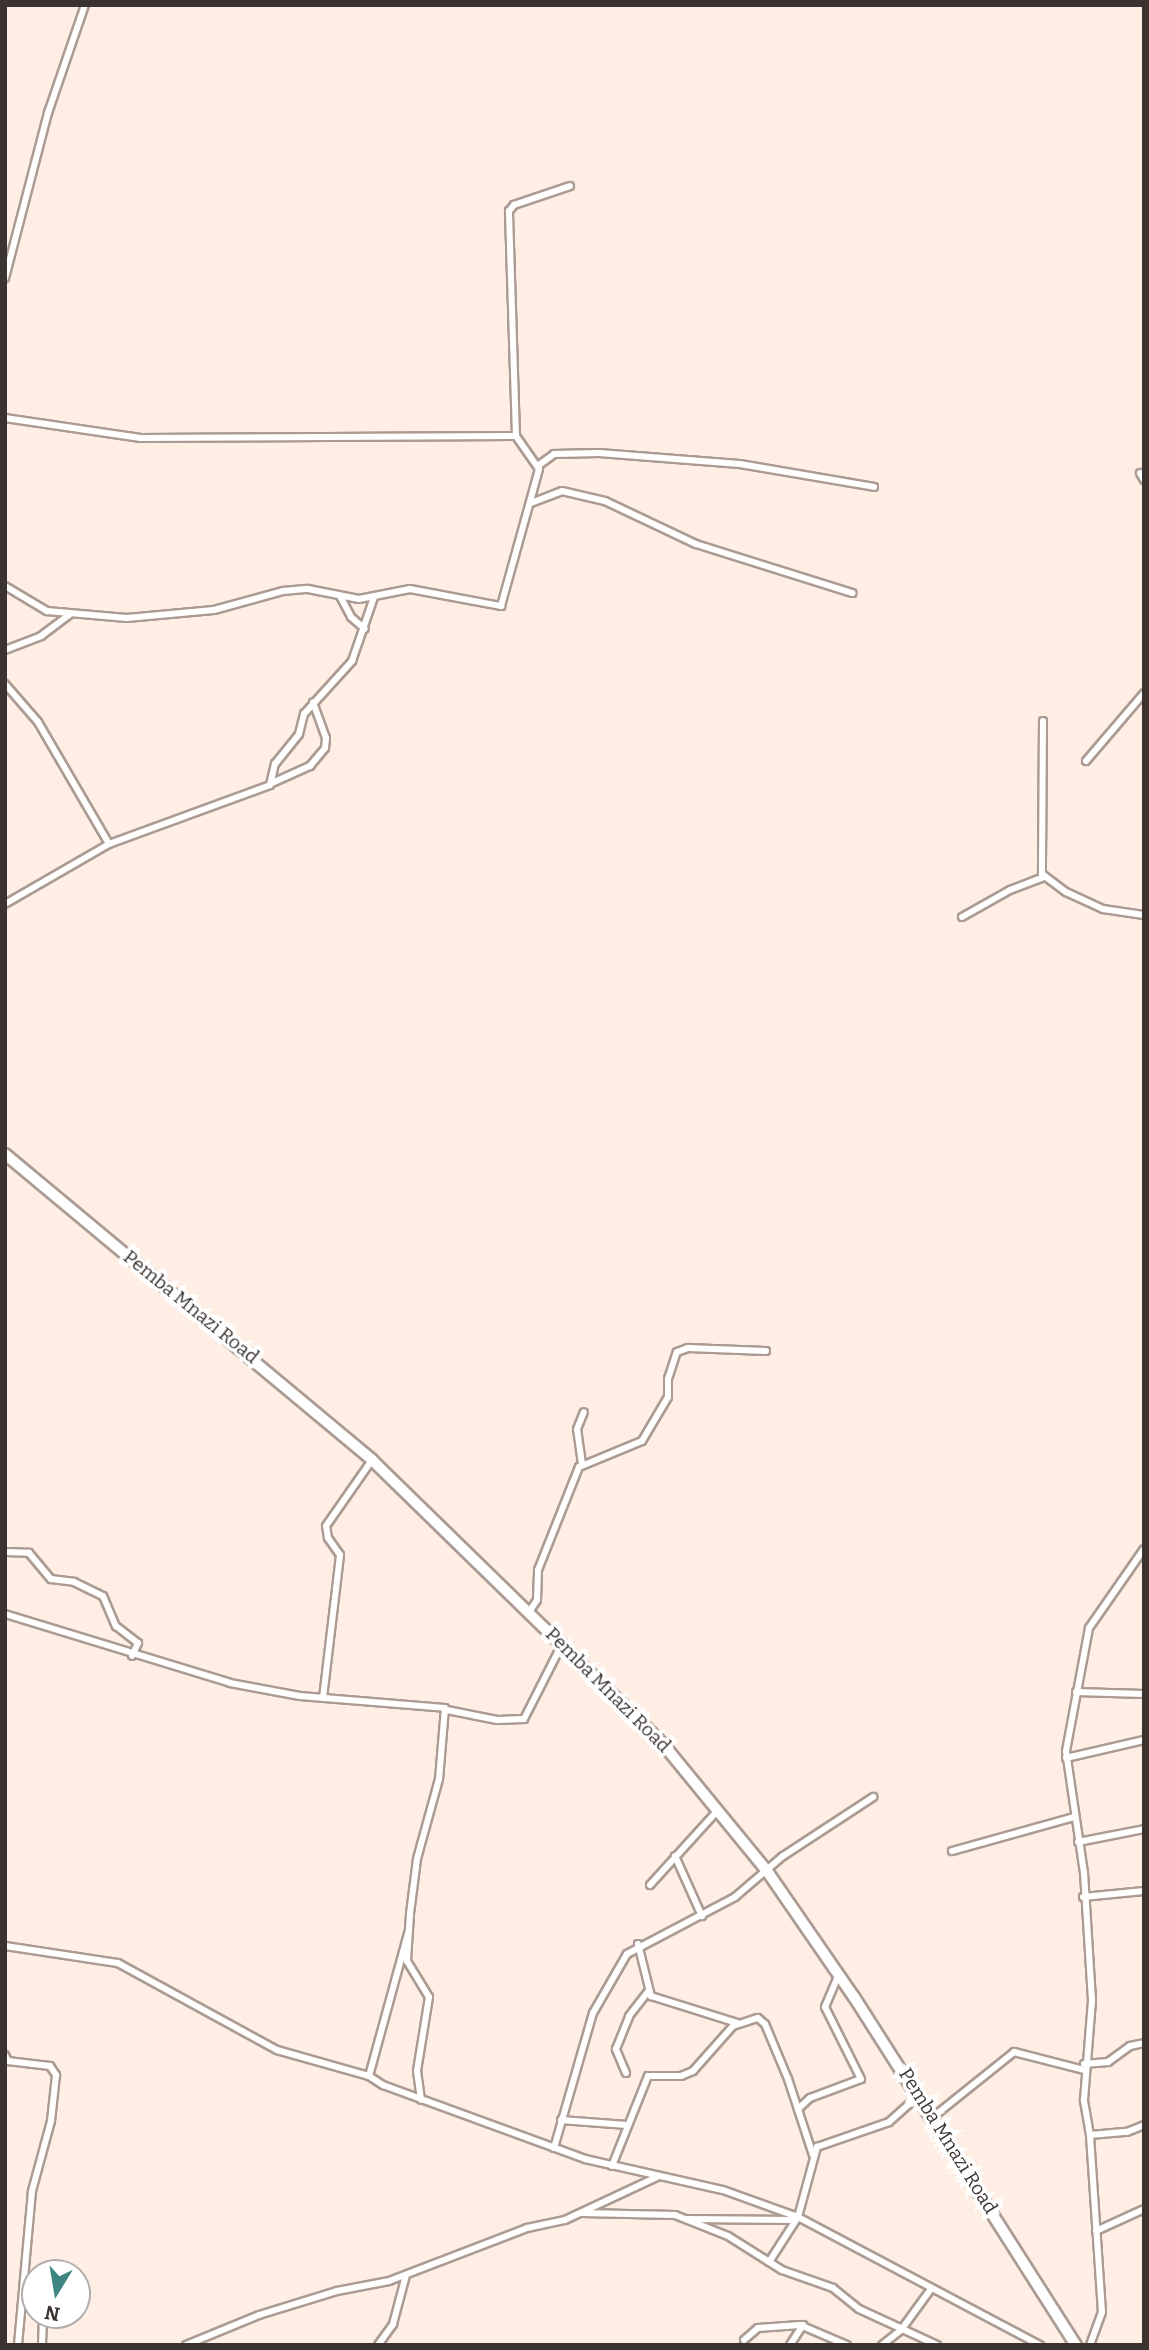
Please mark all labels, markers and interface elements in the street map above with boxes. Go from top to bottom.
street label: Pemba Mnazi Road [119,1245,263,1369]
street label: Pemba Mnazi Road [541,1623,675,1757]
street label: Pemba Mnazi Road [894,2064,1002,2218]
north arrow [21,2259,91,2329]
text: N [43,2300,62,2326]

